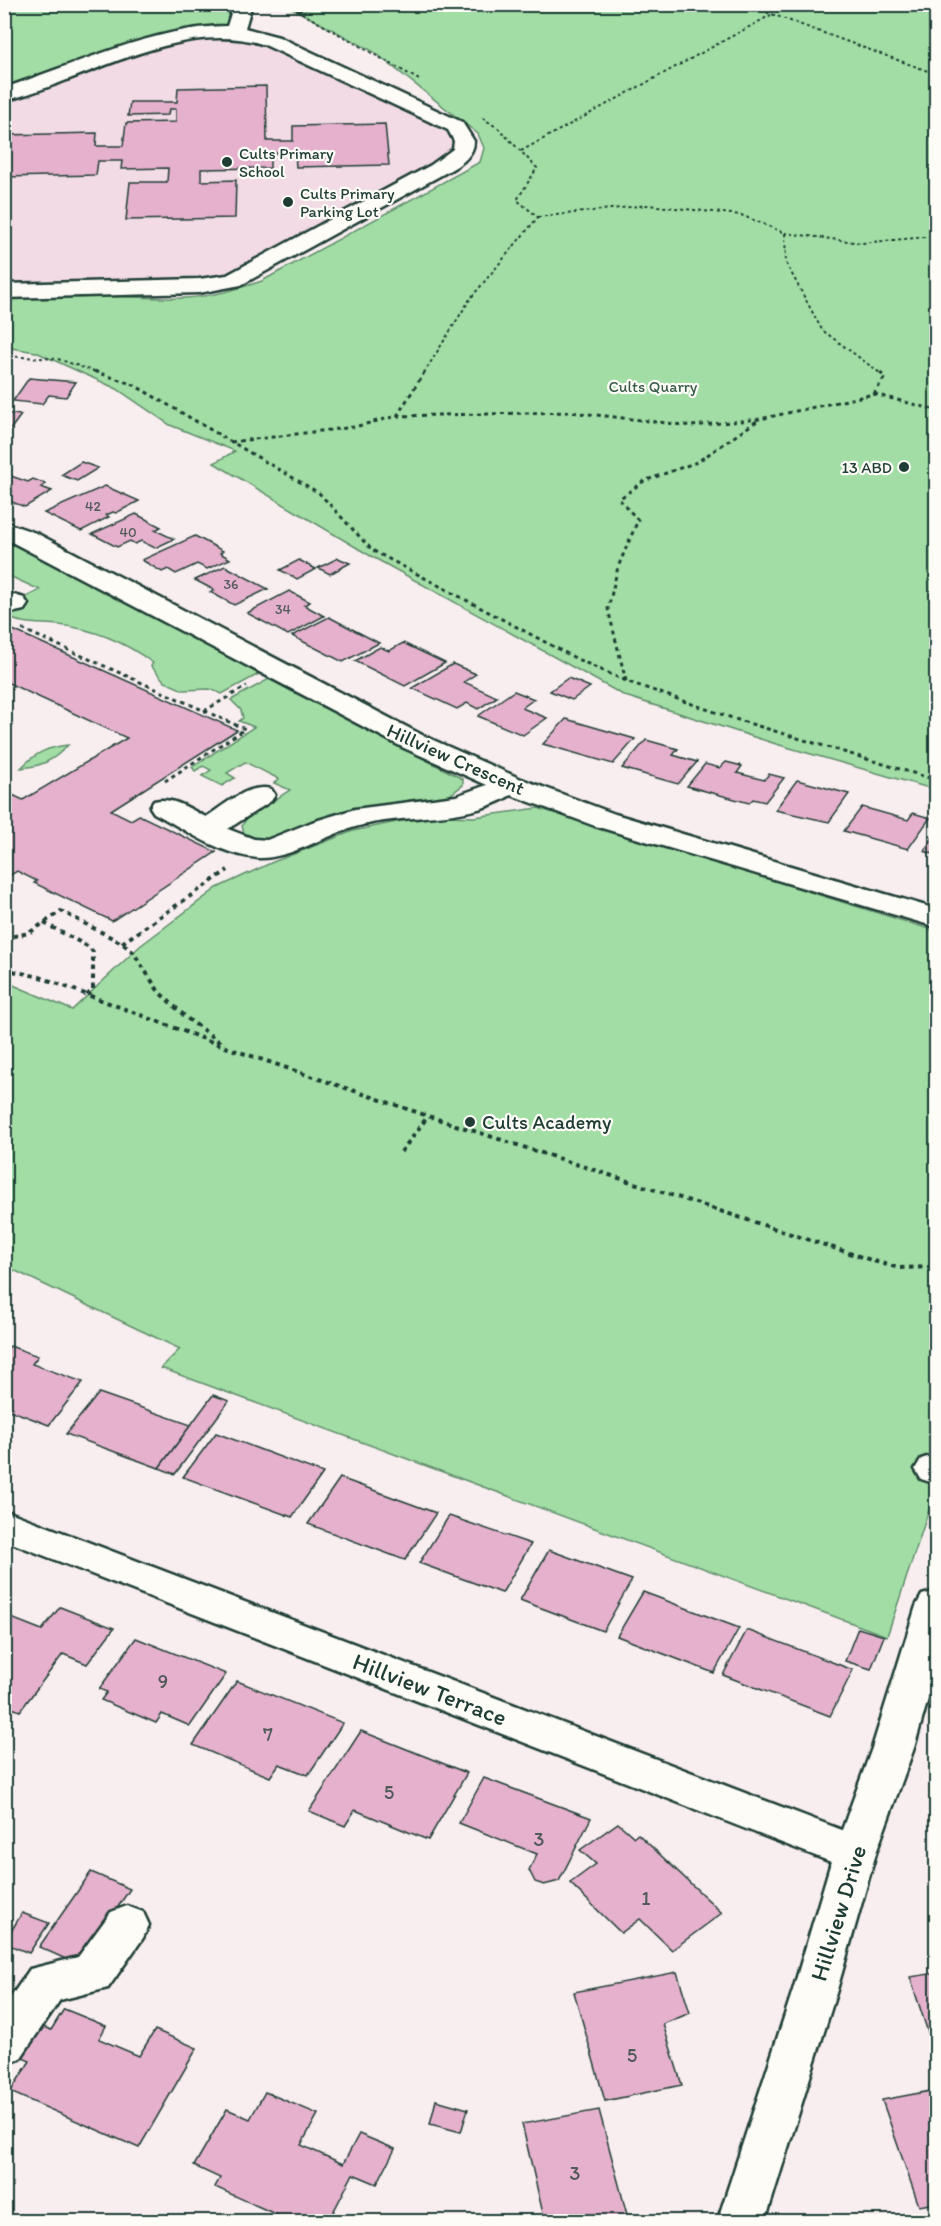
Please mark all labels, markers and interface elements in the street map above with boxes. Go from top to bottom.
place label: Cults Primary School [239,144,334,181]
marker: Cults Primary School [220,155,234,169]
place label: Cults Primary Parking Lot [300,184,395,221]
marker: Cults Primary Parking Lot [281,195,295,209]
park label: Cults Quarry [609,377,698,396]
place label: 13 ABD [842,458,892,477]
marker: 13 ABD [897,460,911,474]
house number: 42 [85,498,102,515]
house number: 40 [119,524,137,541]
house number: 36 [223,576,239,593]
house number: 34 [275,601,292,618]
street label: Hillview Crescent [383,718,529,800]
place label: Cults Academy [482,1110,612,1134]
marker: Cults Academy [463,1115,477,1129]
street label: Hillview Terrace [349,1646,511,1732]
house number: 9 [158,1669,168,1693]
house number: 7 [263,1722,273,1746]
house number: 5 [384,1780,394,1804]
house number: 3 [534,1827,545,1851]
street label: Hillview Drive [804,1842,872,1984]
house number: 1 [641,1886,651,1910]
house number: 5 [627,2043,637,2067]
house number: 3 [570,2161,581,2185]

